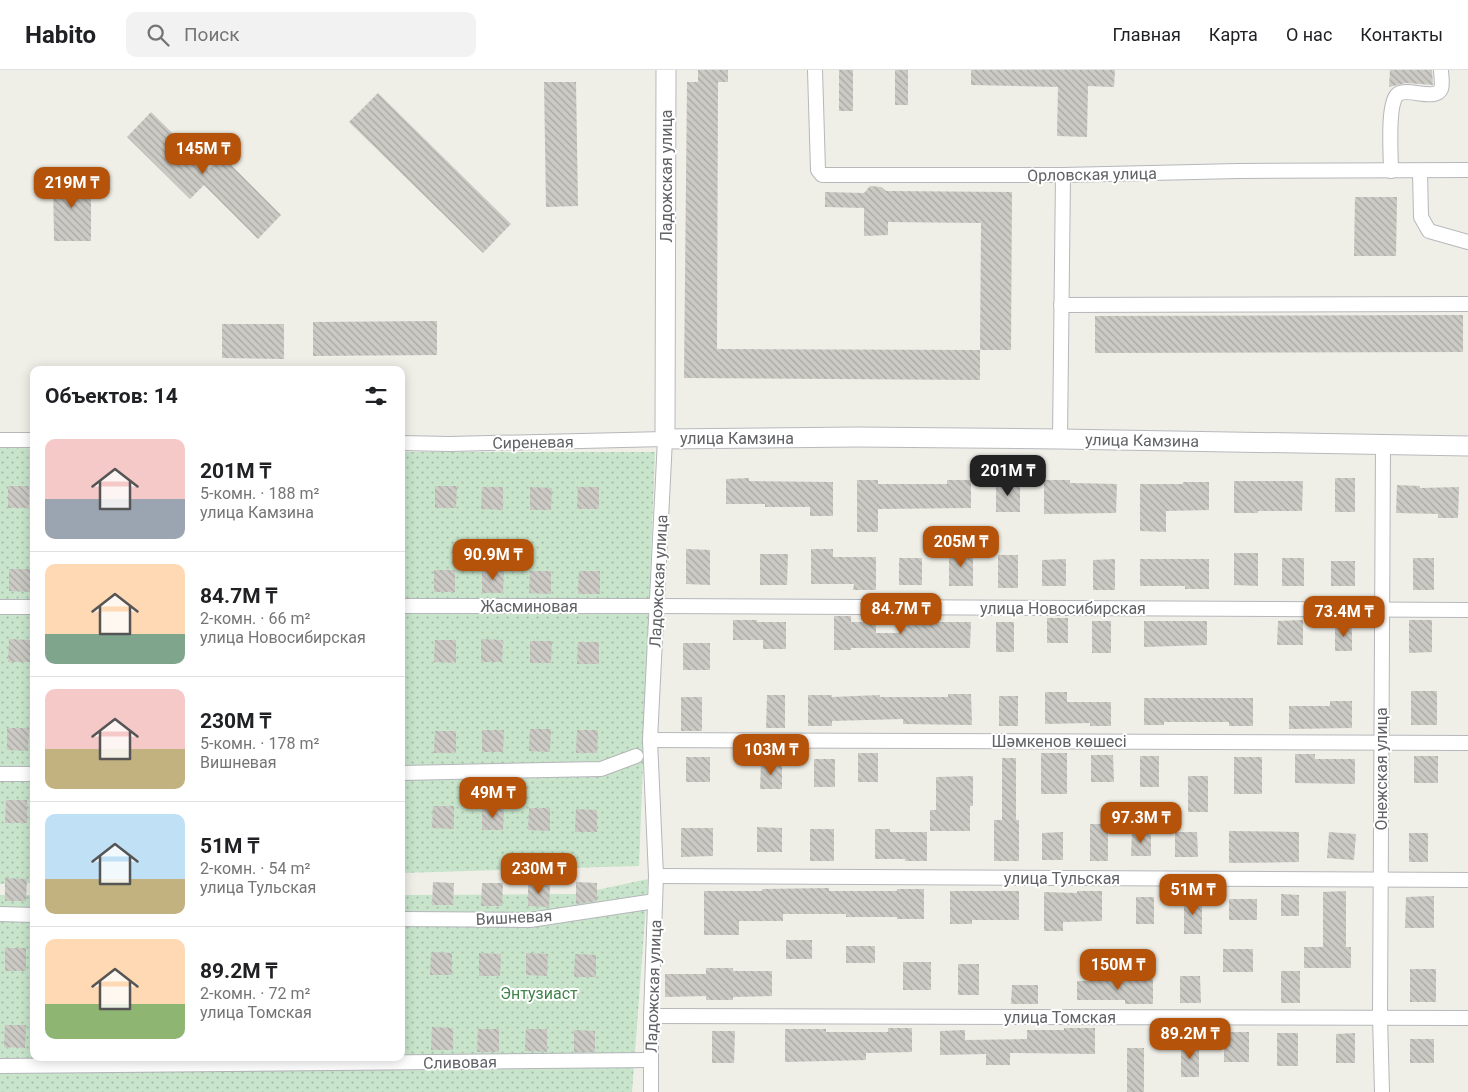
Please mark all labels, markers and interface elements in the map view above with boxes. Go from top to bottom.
search box [126,12,476,57]
text: Habito [25,21,96,49]
icon: search [144,21,172,49]
text: Поиск [184,23,240,46]
text: Главная [1112,24,1181,45]
text: Карта [1209,24,1258,45]
text: О нас [1286,24,1332,45]
text: Контакты [1360,24,1443,45]
street label: Ладожская улица [657,109,676,243]
pin: 145M ₸ [162,132,244,175]
text: 145M ₸ [176,139,230,158]
street label: Орловская улица [1027,164,1157,185]
pin: 219M ₸ [31,166,113,209]
text: 219M ₸ [45,173,99,192]
icon: filters [362,382,390,410]
text: Объектов: 14 [45,384,178,408]
street label: улица Камзина [680,429,794,448]
street label: улица Камзина [1085,430,1199,451]
street label: Сиреневая [492,432,574,453]
pin: 201M ₸ [967,454,1049,497]
icon: home [85,459,145,519]
text: 201M ₸ [200,459,271,483]
text: 201M ₸ [981,461,1035,480]
text: 5-комн. · 188 m² [200,484,319,503]
text: улица Камзина [200,503,314,522]
street label: Ладожская улица [646,514,671,648]
pin: 205M ₸ [920,526,1002,568]
text: 205M ₸ [934,532,988,551]
pin: 90.9M ₸ [447,538,539,581]
text: 90.9M ₸ [464,545,522,564]
icon: home [85,584,145,644]
text: 84.7M ₸ [200,584,277,608]
pin: 84.7M ₸ [855,592,947,635]
pin: 73.4M ₸ [1298,596,1390,638]
street label: Жасминовая [480,597,578,616]
text: 84.7M ₸ [872,599,930,618]
street label: улица Новосибирская [980,599,1146,618]
text: 73.4M ₸ [1315,602,1373,621]
text: 2-комн. · 66 m² [200,609,310,628]
text: улица Новосибирская [200,628,366,647]
street label: Онежская улица [1372,707,1391,831]
icon: home [85,709,145,769]
text: 230M ₸ [200,709,271,733]
street label: Шәмкенов көшесі [991,732,1127,751]
text: 5-комн. · 178 m² [200,734,319,753]
pin: 103M ₸ [730,734,812,776]
text: 103M ₸ [744,740,798,759]
text: Вишневая [200,753,277,772]
pin: 49M ₸ [458,776,528,819]
text: 49M ₸ [470,783,516,802]
pin: 97.3M ₸ [1095,802,1187,844]
text: 97.3M ₸ [1112,808,1170,827]
icon: home [85,834,145,894]
text: 51M ₸ [200,834,259,858]
pin: 230M ₸ [498,852,580,895]
text: 2-комн. · 54 m² [200,859,310,878]
text: 230M ₸ [512,859,566,878]
street label: улица Тульская [1004,869,1120,888]
pin: 51M ₸ [1158,874,1228,916]
text: улица Тульская [200,878,316,897]
text: 51M ₸ [1170,880,1216,899]
street label: Вишневая [475,906,553,929]
street label: Ладожская улица [642,919,665,1053]
pin: 150M ₸ [1077,948,1159,991]
text: 150M ₸ [1091,955,1145,974]
icon: home [85,959,145,1019]
text: 89.2M ₸ [200,959,277,983]
text: 2-комн. · 72 m² [200,984,310,1003]
park label: Энтузиаст [500,984,578,1003]
text: улица Томская [200,1003,312,1022]
street label: улица Томская [1004,1008,1116,1027]
pin: 89.2M ₸ [1144,1018,1236,1060]
text: 89.2M ₸ [1161,1024,1219,1043]
street label: Сливовая [423,1052,497,1073]

